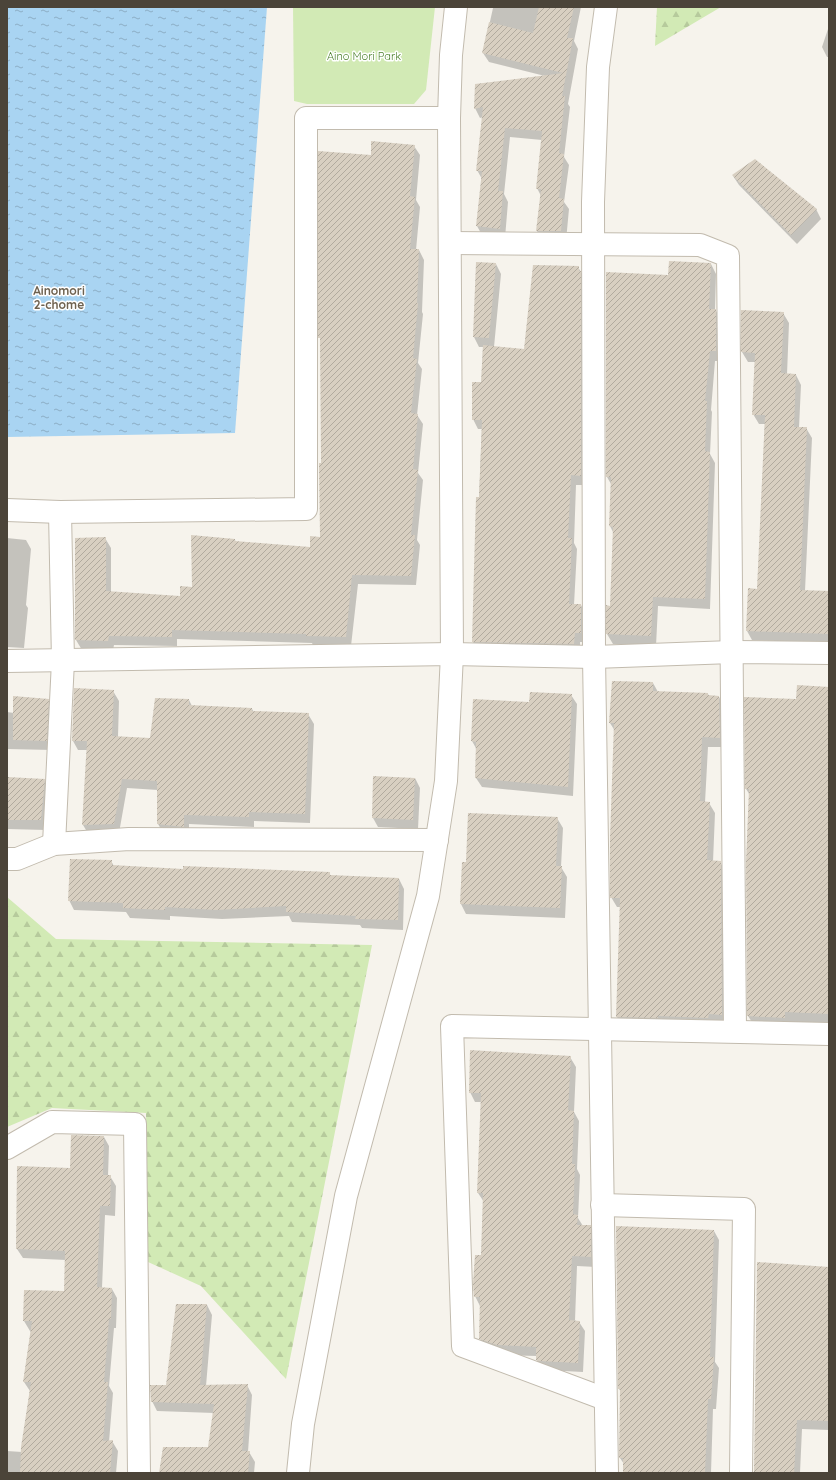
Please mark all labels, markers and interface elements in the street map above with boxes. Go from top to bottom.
park label: Aino Mori Park [327,49,401,63]
district label: Ainomori 2-chome [33,283,85,312]

